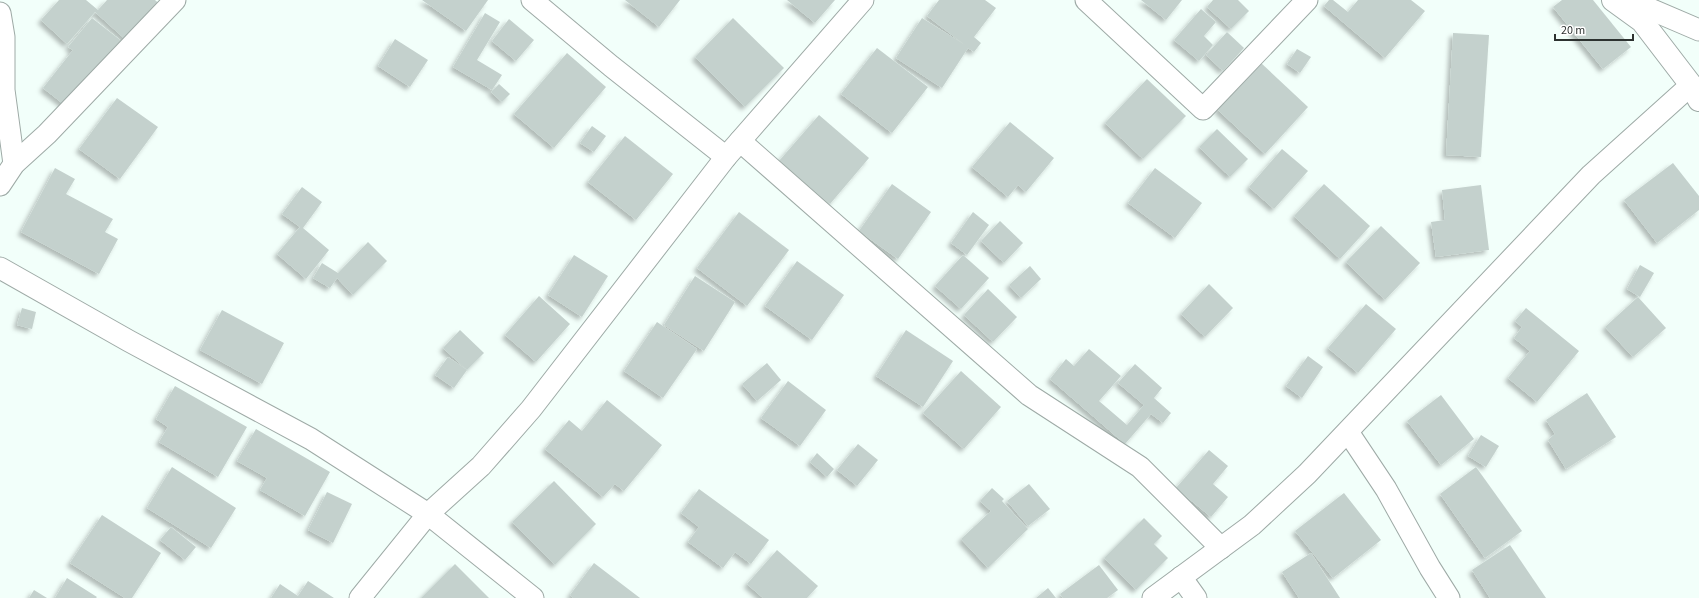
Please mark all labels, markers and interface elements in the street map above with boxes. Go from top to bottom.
scale bar [1555,16,1633,42]
text: 20 m [1561,22,1585,39]

